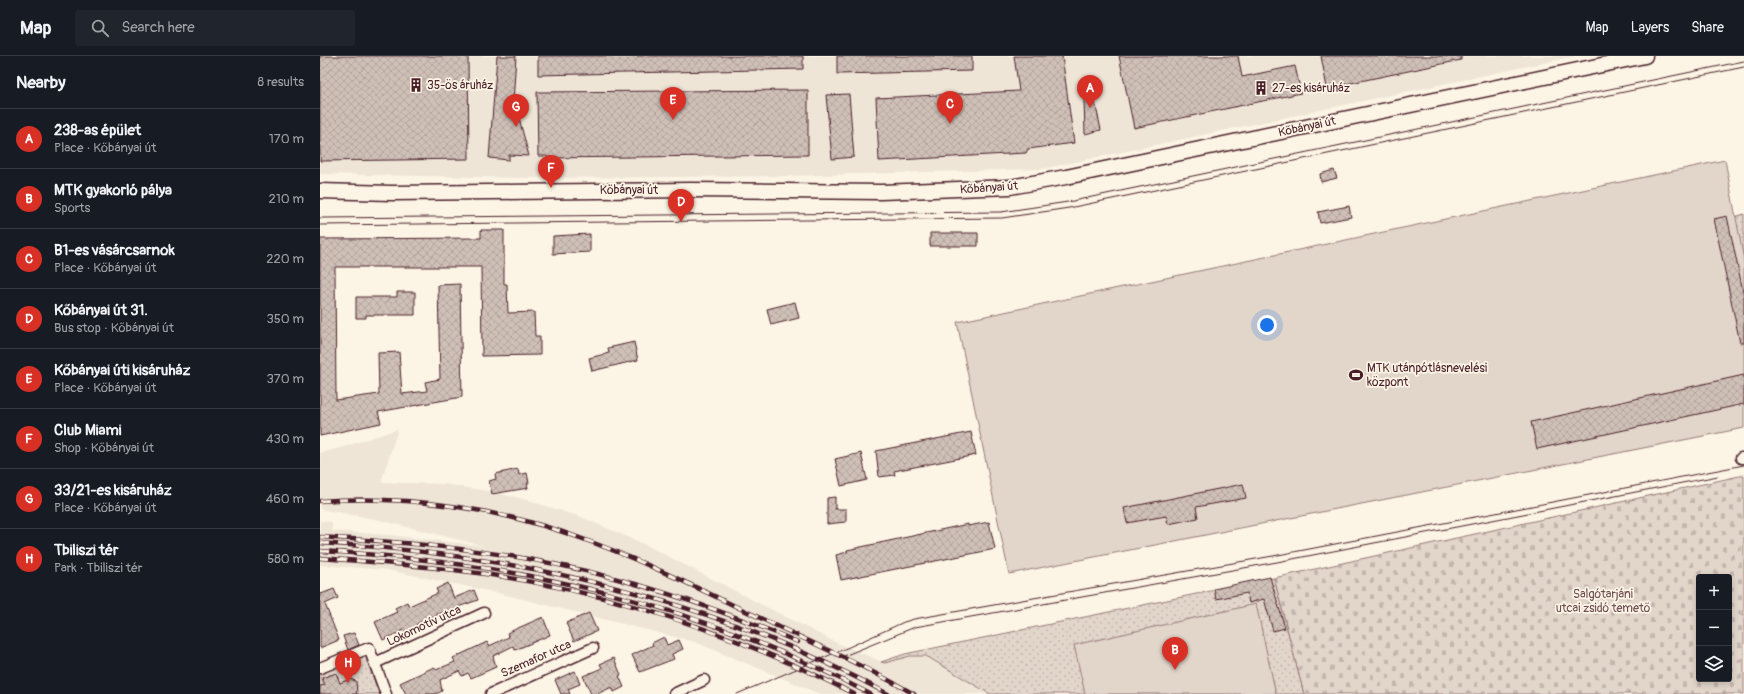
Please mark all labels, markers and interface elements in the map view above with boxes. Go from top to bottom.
search box [75,10,355,46]
text: Map [20,16,51,40]
icon: search [89,17,111,39]
text: Search here [121,18,195,37]
text: Map [1586,19,1609,36]
text: Layers [1631,19,1669,36]
text: Share [1691,19,1724,36]
text: Nearby [16,72,65,93]
text: 8 results [258,74,304,90]
pin: A [1077,75,1103,108]
building icon: 35-ös áruház [408,77,424,93]
place label: 35-ös áruház [427,78,493,93]
building icon: 27-es kisáruház [1253,80,1269,96]
place label: 27-es kisáruház [1272,81,1350,96]
pin: E [660,87,686,120]
pin: C [937,91,963,124]
pin: G [503,94,529,127]
street label: Kőbányai út [1277,114,1337,140]
text: 238-as épület [54,121,141,140]
text: A [25,131,33,147]
text: 170 m [269,131,304,147]
text: Place · Kőbányai út [54,140,156,156]
pin: F [538,155,564,188]
street label: Kőbányai út [959,178,1019,198]
text: MTK gyakorló pálya [54,181,172,200]
street label: Kőbányai út [600,183,658,198]
pin: D [668,189,694,222]
text: B [25,191,33,207]
text: 210 m [268,191,304,207]
text: Sports [54,200,90,216]
text: B1-es vásárcsarnok [54,241,175,260]
text: C [25,251,33,267]
text: 220 m [266,251,304,267]
text: Place · Kőbányai út [54,260,156,276]
text: Kőbányai út 31. [54,301,148,320]
text: D [25,311,33,327]
text: 350 m [266,311,304,327]
your location [1257,315,1277,335]
text: Bus stop · Kőbányai út [54,320,174,336]
text: Kőbányai úti kisáruház [54,361,190,380]
place label: MTK utánpótlásnevelési központ [1367,361,1487,390]
sports icon: MTK utánpótlásnevelési központ [1348,367,1364,383]
text: E [26,371,32,387]
text: 370 m [267,371,304,387]
text: Place · Kőbányai út [54,380,156,396]
text: Club Miami [54,421,121,440]
text: F [25,431,33,447]
text: 430 m [266,431,304,447]
text: Shop · Kőbányai út [54,440,154,456]
text: 33/21-es kisáruház [54,481,172,500]
text: G [25,491,33,507]
text: 460 m [266,491,304,507]
text: Place · Kőbányai út [54,500,156,516]
text: Tbiliszi tér [54,541,118,560]
text: H [25,551,33,567]
text: 580 m [267,551,304,567]
text: Park · Tbiliszi tér [54,560,142,576]
map controls [1696,574,1732,682]
button: + [1696,574,1732,610]
park label: Salgótarjáni utcai zsidó temető [1556,587,1651,616]
street label: Lokomotív utca [385,602,464,650]
button: − [1696,610,1732,646]
street label: Szemafor utca [499,637,574,681]
pin: B [1162,637,1188,670]
button: layers [1696,646,1732,682]
pin: H [335,650,361,683]

